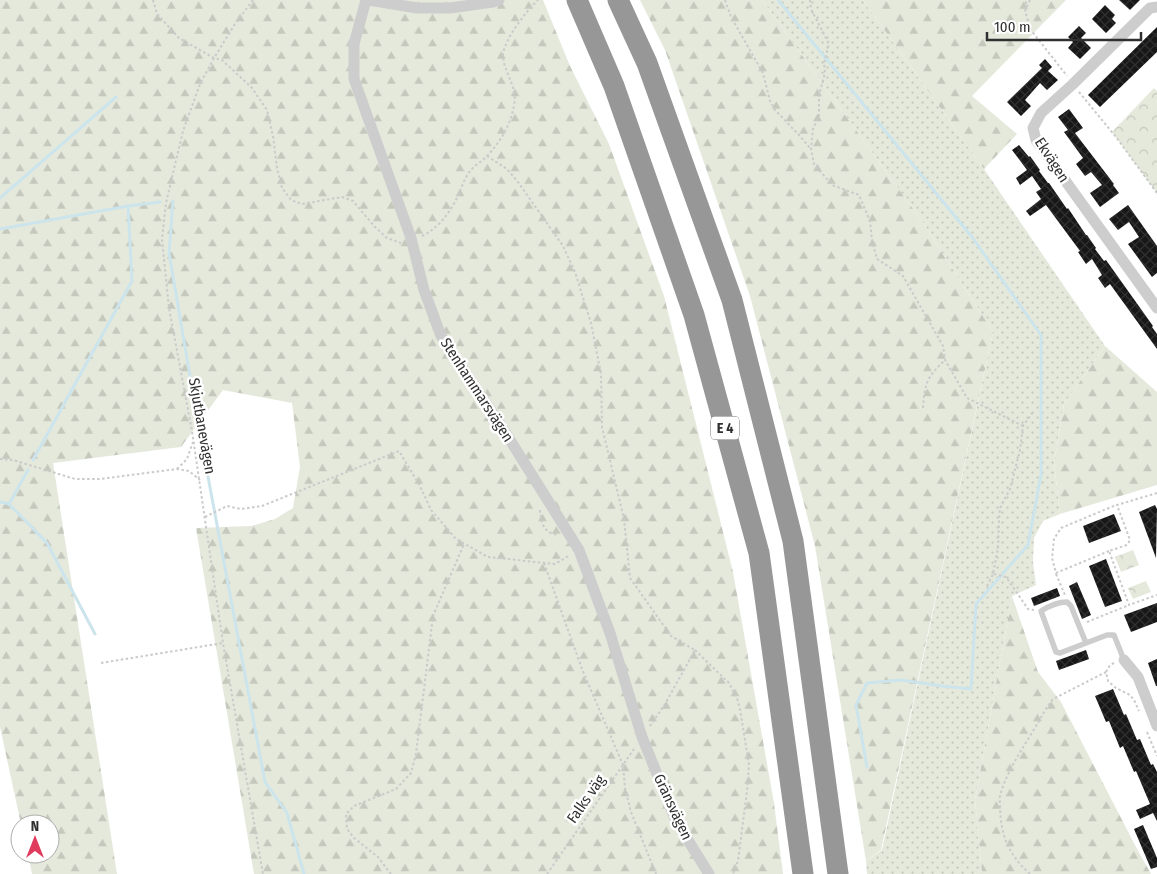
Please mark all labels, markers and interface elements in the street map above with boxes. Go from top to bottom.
scale bar [987,10,1141,42]
text: 100 m [994,18,1031,36]
street label: Ekvägen [1031,134,1073,186]
street label: Stenhammarsvägen [437,335,517,445]
street label: Skjutbanevägen [185,377,219,475]
road number: E 4 [711,416,739,439]
street label: Gränsvägen [650,771,696,843]
street label: Falks väg [563,772,609,826]
north arrow [10,814,60,864]
text: N [31,818,39,835]

